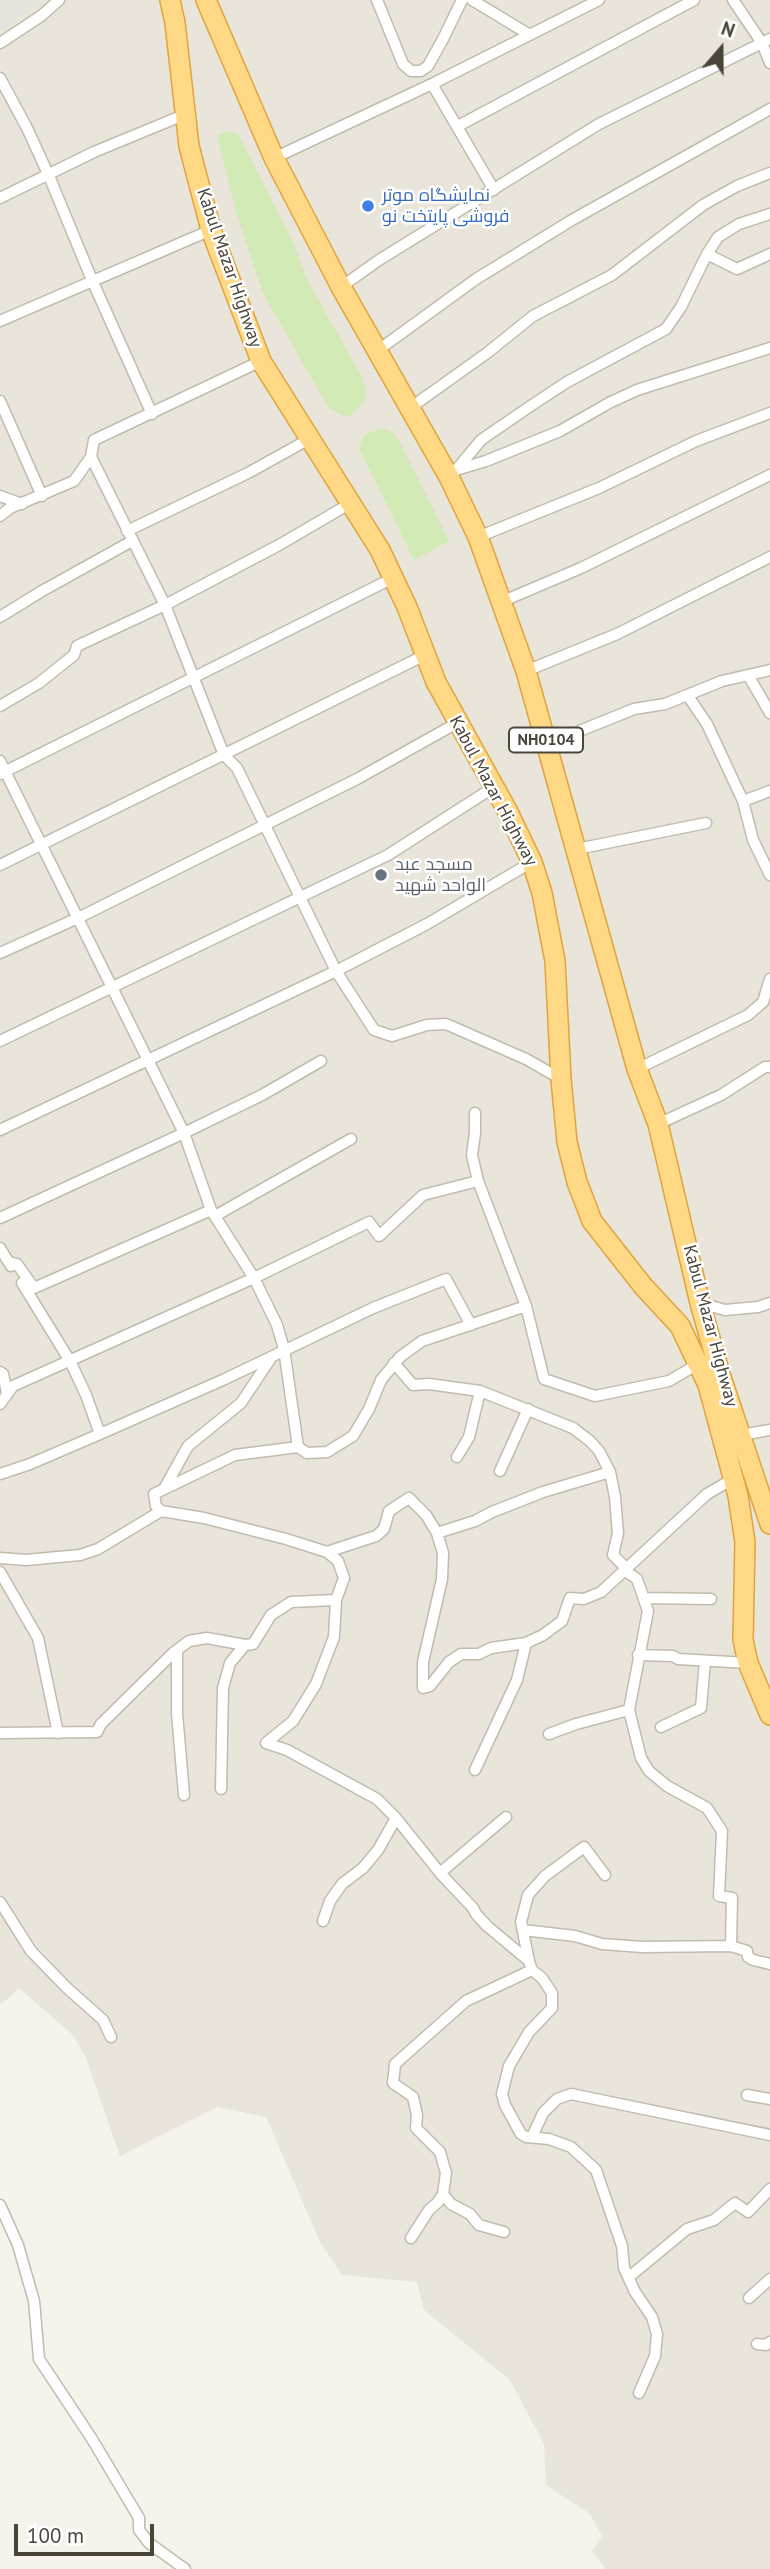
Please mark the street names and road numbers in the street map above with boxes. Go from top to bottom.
street label: Kabul Mazar Highway [192,186,266,350]
street label: Kabul Mazar Highway [444,712,542,870]
road number: NH0104 [509,727,583,752]
street label: Kabul Mazar Highway [678,1243,742,1409]

